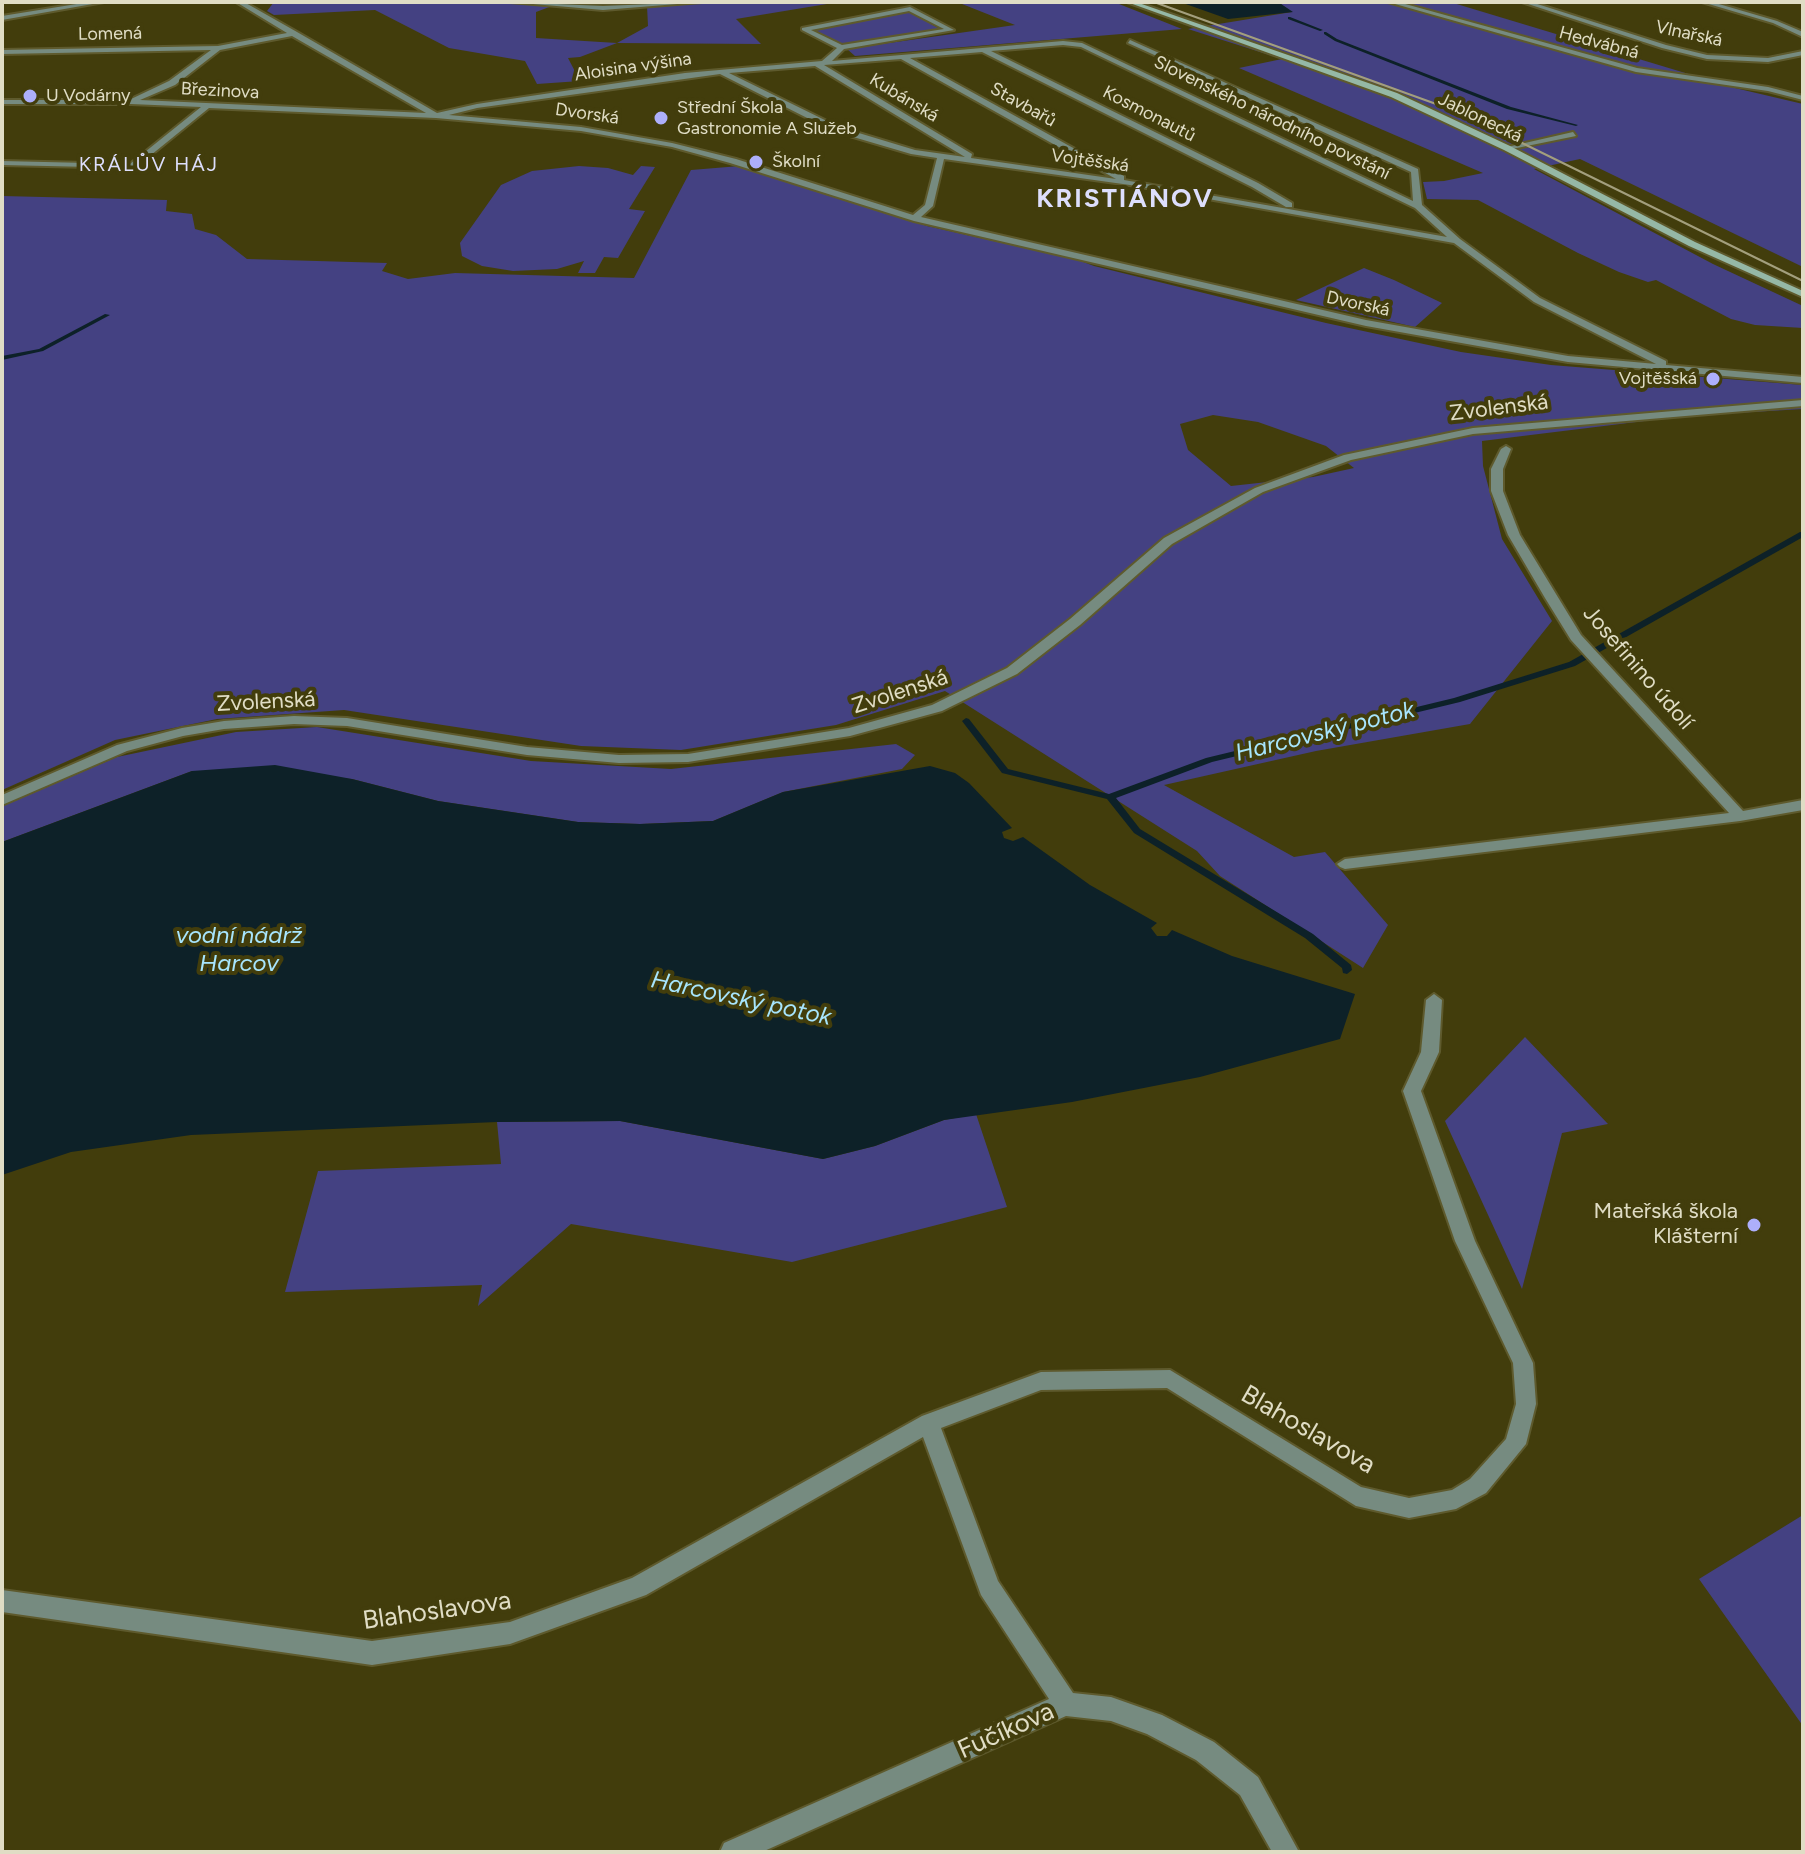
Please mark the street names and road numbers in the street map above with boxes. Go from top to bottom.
street label: Vlnařská [1654,16,1724,52]
street label: Hedvábná [1557,22,1641,64]
street label: Lomená [78,23,142,45]
street label: Aloisina výšina [573,48,693,86]
street label: Slovenského národního povstání [1150,51,1394,185]
street label: Kubánská [866,69,942,127]
street label: Březinova [180,78,260,104]
street label: Stavbařů [986,78,1060,132]
street label: Kosmonautů [1099,81,1199,147]
street label: Jablonecká [1435,88,1525,148]
street label: Dvorská [554,99,620,129]
street label: Vojtěšská [1050,145,1130,177]
street label: Dvorská [1324,287,1392,321]
street label: Zvolenská [1448,389,1550,427]
street label: Josefinino údolí [1577,601,1699,735]
street label: Zvolenská [849,664,951,720]
street label: Zvolenská [216,686,316,718]
street label: Blahoslavova [1235,1379,1381,1481]
street label: Blahoslavova [361,1585,513,1637]
street label: Fučíkova [953,1696,1059,1766]

